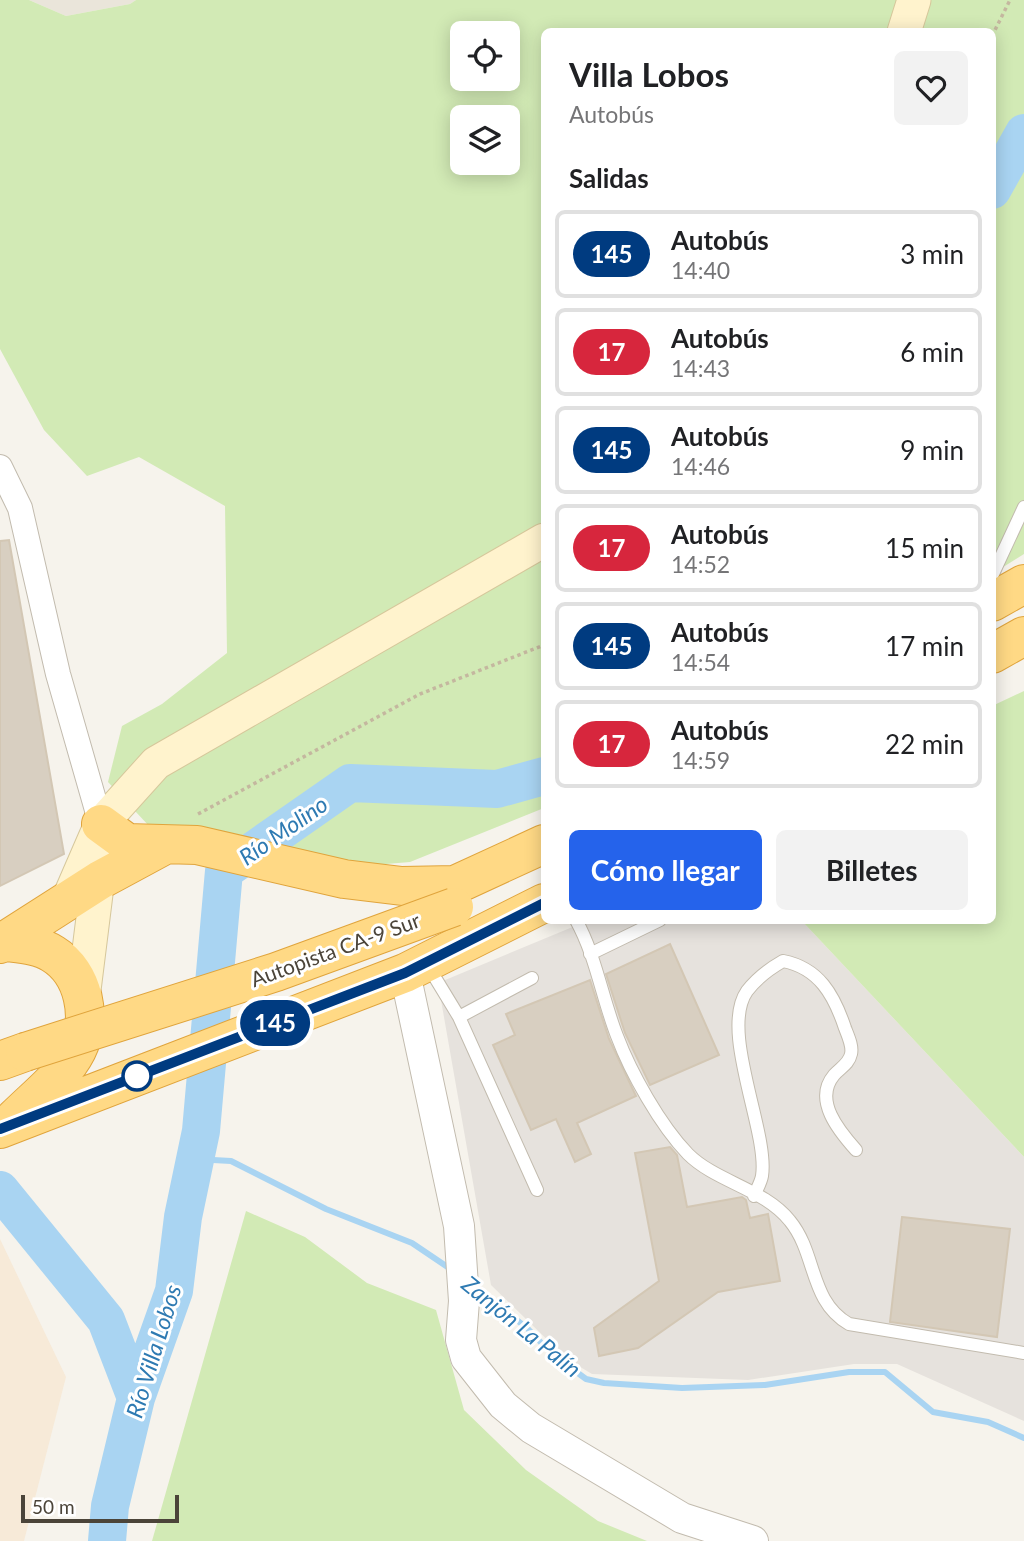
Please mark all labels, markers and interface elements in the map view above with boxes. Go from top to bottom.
map controls [450,21,520,175]
button: locate [450,21,520,91]
button: heart [894,51,968,125]
text: Villa Lobos [569,54,729,94]
text: Autobús [569,100,654,128]
button: layers [450,105,520,175]
text: Salidas [569,162,649,194]
text: Autobús [671,224,769,256]
text: 3 min [900,238,964,270]
text: 145 [591,239,632,268]
text: 14:40 [671,256,730,284]
text: Autobús [671,322,769,354]
text: 6 min [900,336,964,368]
text: 17 [598,337,625,366]
text: 14:43 [671,354,730,382]
text: Autobús [671,420,769,452]
text: 9 min [900,434,964,466]
text: 145 [591,435,632,464]
text: 14:46 [671,452,730,480]
text: Autobús [671,518,769,550]
text: 15 min [885,532,964,564]
text: 17 [598,533,625,562]
text: 14:52 [671,550,730,578]
text: Autobús [671,616,769,648]
text: 17 min [885,630,964,662]
text: 145 [591,631,632,660]
text: 14:54 [671,648,730,676]
text: Autobús [671,714,769,746]
text: 22 min [885,728,964,760]
text: 17 [598,729,625,758]
text: 14:59 [671,746,730,774]
water label: Río Molino [233,789,333,871]
button: Cómo llegar [569,830,762,910]
button: Billetes [776,830,968,910]
street label: Autopista CA-9 Sur [247,907,423,991]
line badge: 145 [235,1000,315,1046]
text: 145 [254,1008,296,1037]
unlabelled marker [122,1061,152,1091]
water label: Zanjón La Palín [456,1269,587,1383]
water label: Río Villa Lobos [119,1281,187,1421]
scale bar [21,1492,178,1524]
text: 50 m [32,1495,75,1518]

